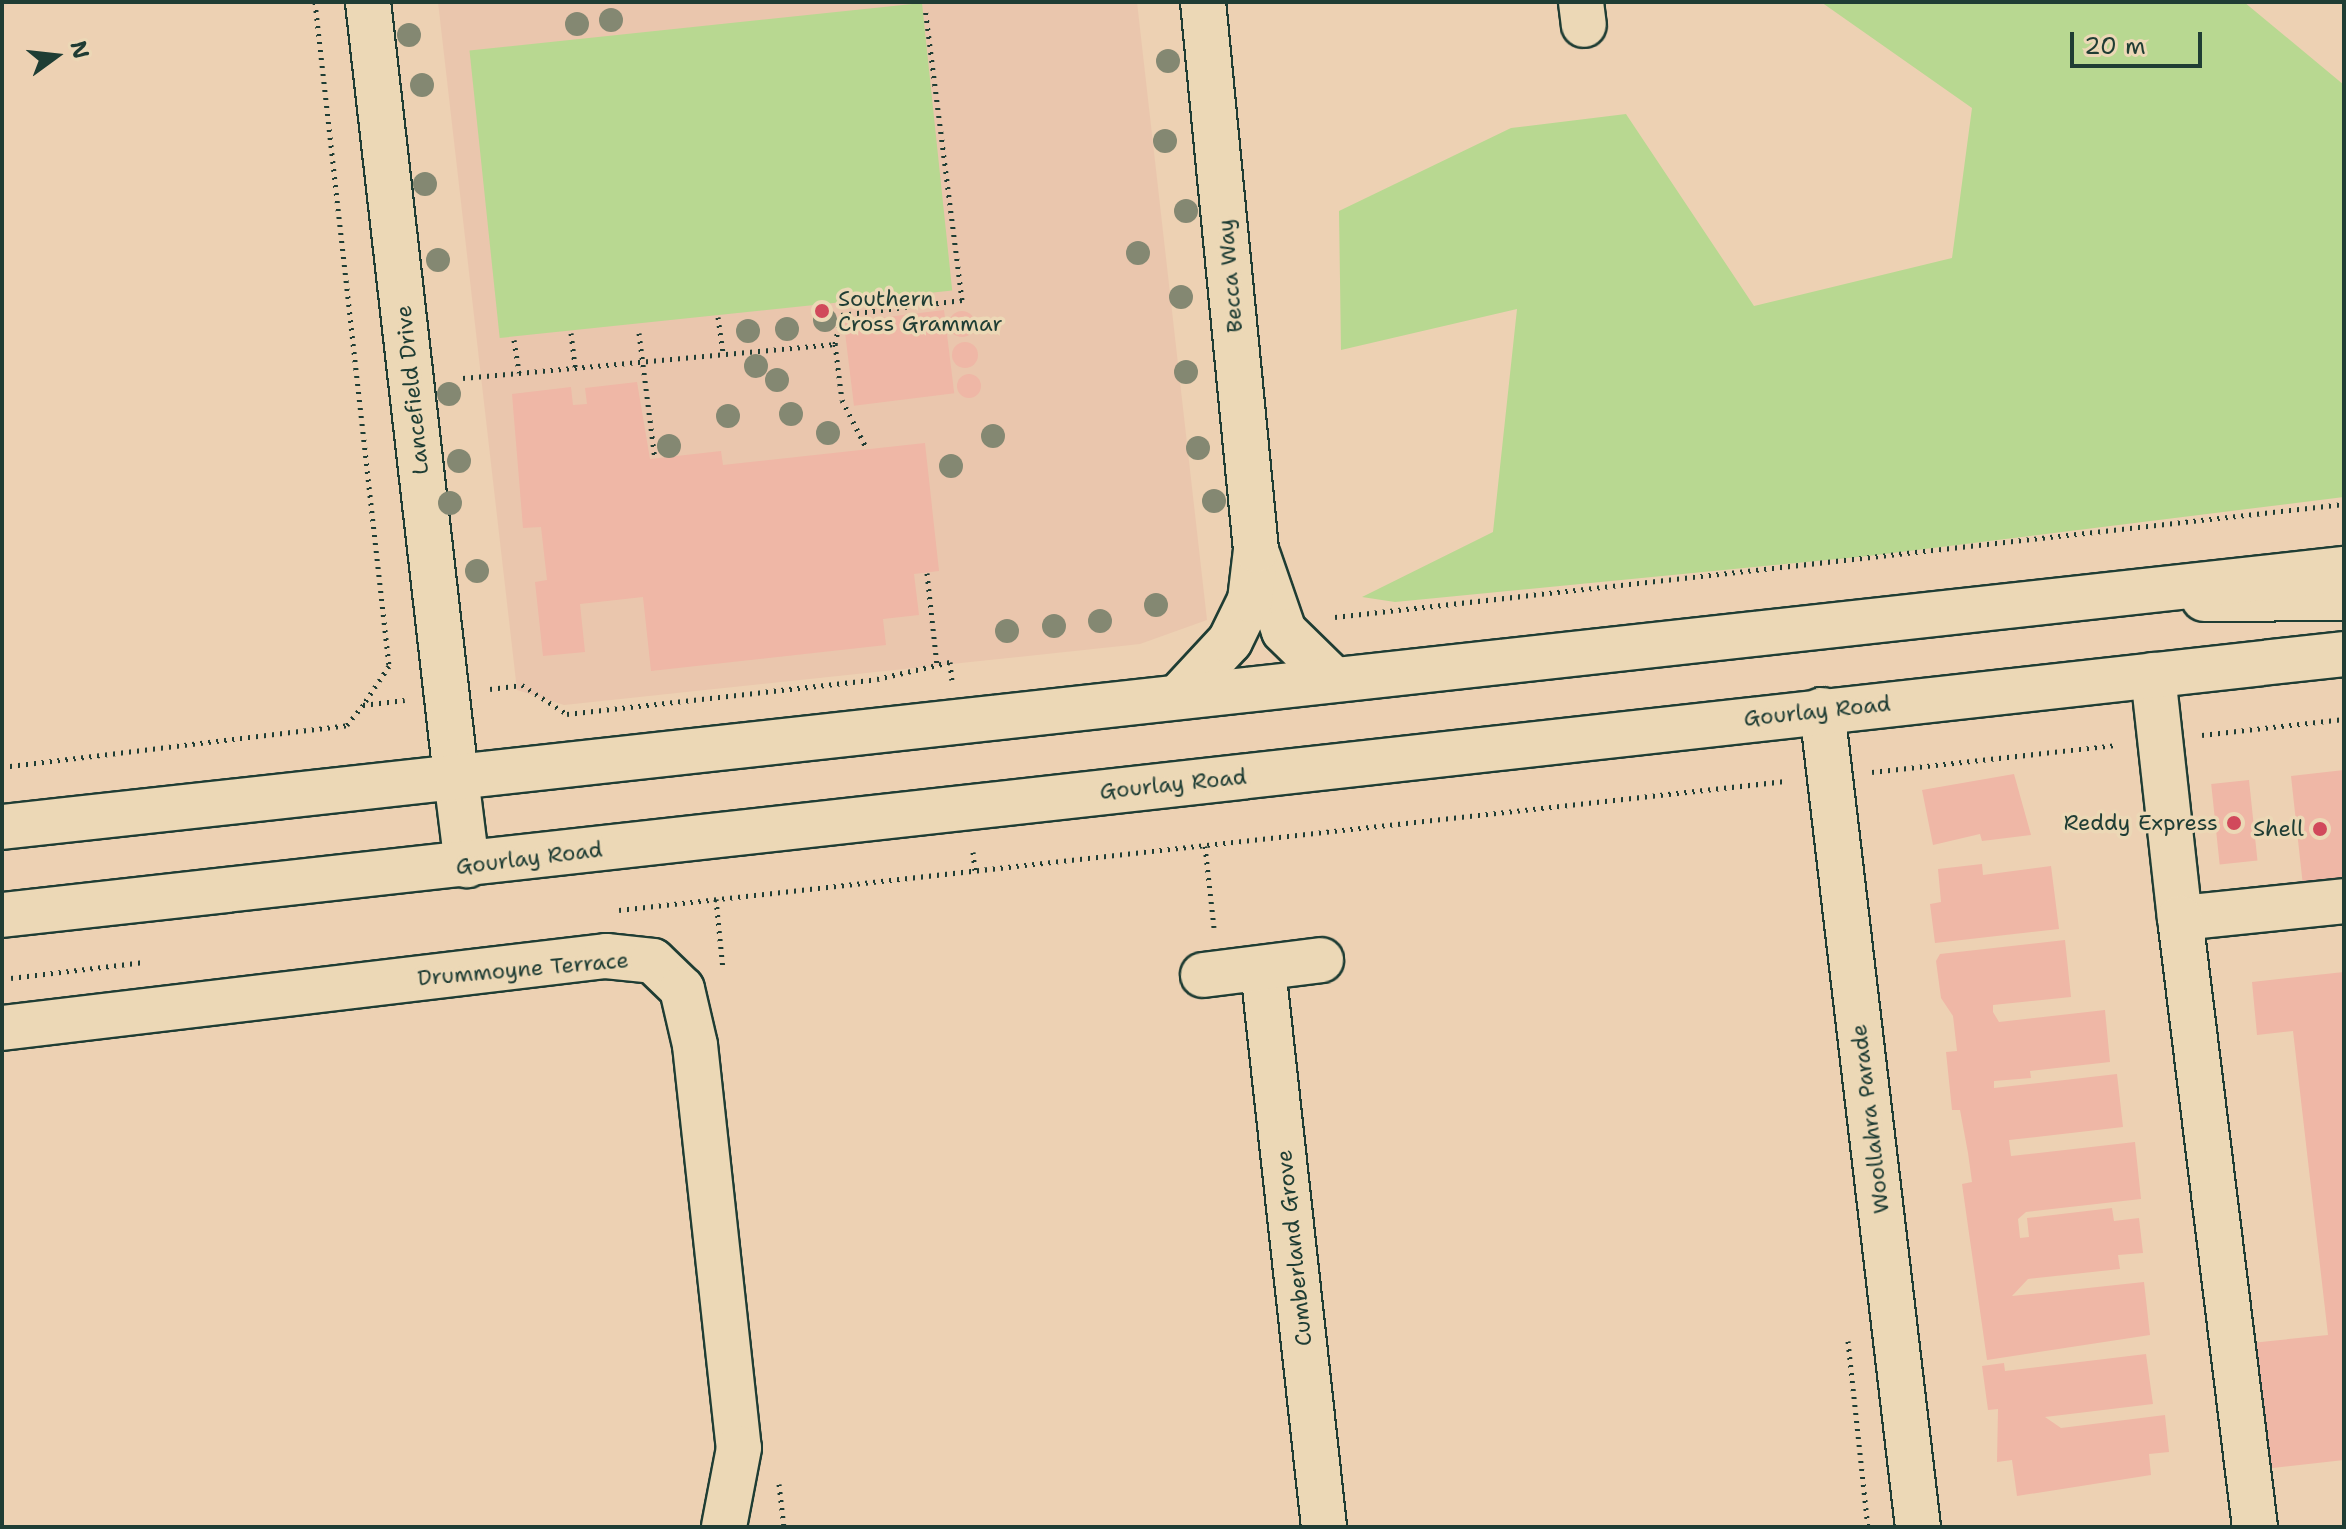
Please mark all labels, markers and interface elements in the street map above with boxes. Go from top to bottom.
north arrow [16,16,96,96]
scale bar [2074,16,2206,66]
text: 20 m [2084,30,2146,62]
text: N [63,37,96,62]
street label: Becca Way [1212,218,1248,334]
place label: Southern Cross Grammar [838,285,1003,336]
marker: Southern Cross Grammar [813,302,831,320]
street label: Lancefield Drive [390,304,434,476]
street label: Gourlay Road [1742,690,1892,732]
street label: Gourlay Road [1098,763,1248,805]
place label: Reddy Express [2063,810,2218,836]
marker: Reddy Express [2225,814,2243,832]
place label: Shell [2253,816,2304,842]
marker: Shell [2311,820,2329,838]
street label: Gourlay Road [454,836,604,880]
street label: Drummoyne Terrace [416,947,630,991]
street label: Woollahra Parade [1845,1023,1895,1215]
street label: Cumberland Grove [1271,1149,1317,1347]

